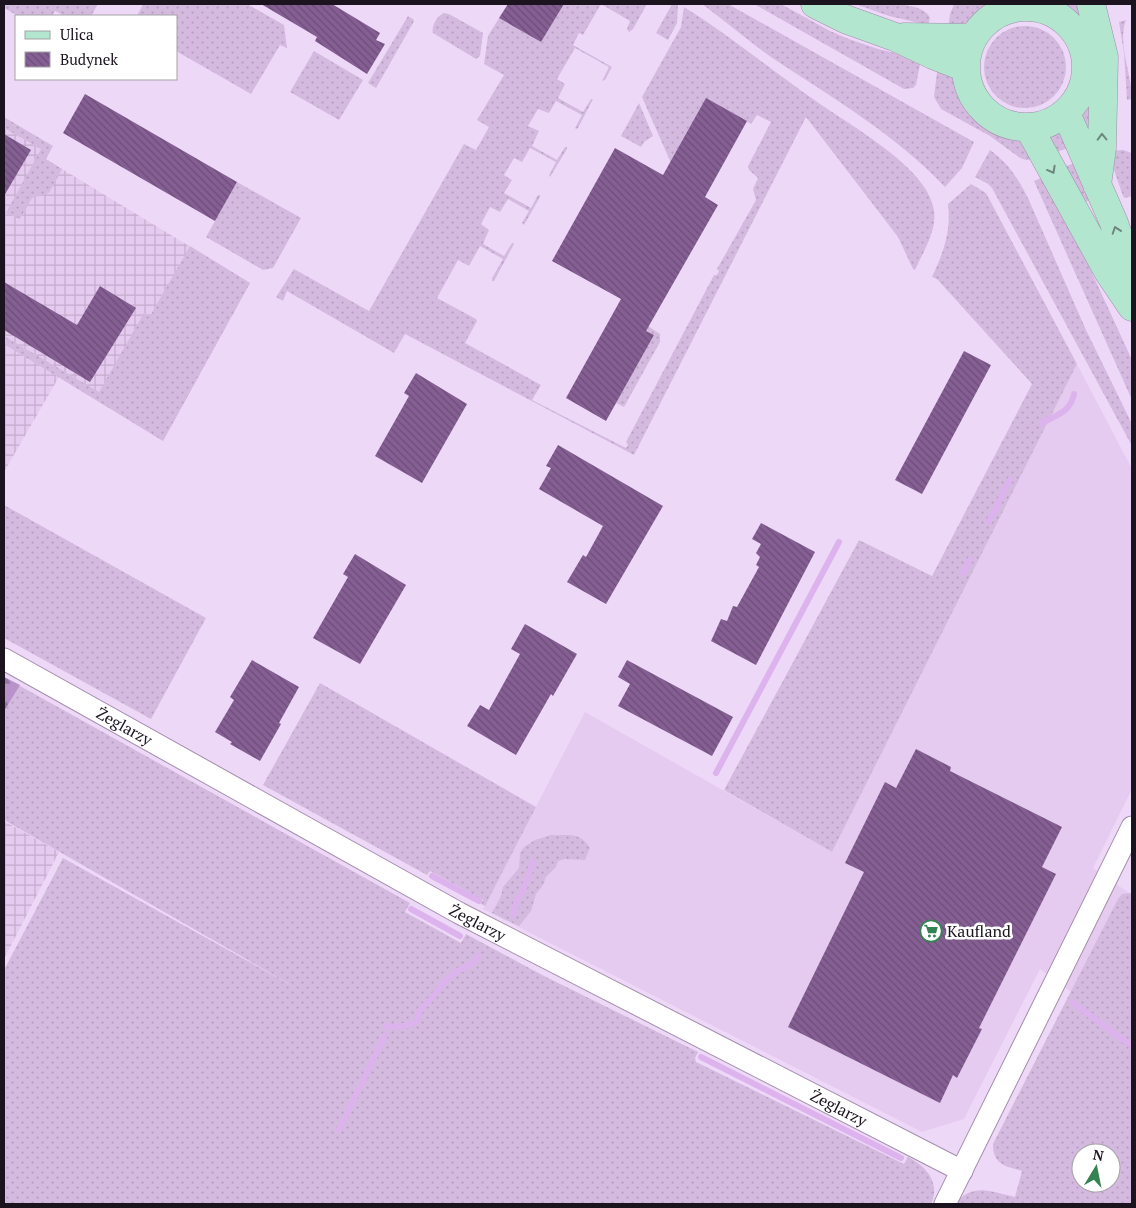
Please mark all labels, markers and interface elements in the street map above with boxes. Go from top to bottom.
legend [15,15,178,80]
text: Ulica [60,24,94,44]
text: Budynek [60,49,118,69]
one-way arrow [1097,132,1107,140]
one-way arrow [1046,165,1056,174]
one-way arrow [1112,226,1122,235]
street label: Żeglarzy [93,702,157,751]
street label: Żeglarzy [445,899,510,947]
supermarket icon: Kaufland [919,919,943,943]
place label: Kaufland [947,920,1011,942]
street label: Żeglarzy [807,1084,872,1132]
north arrow [1071,1143,1121,1193]
text: N [1091,1144,1106,1165]

